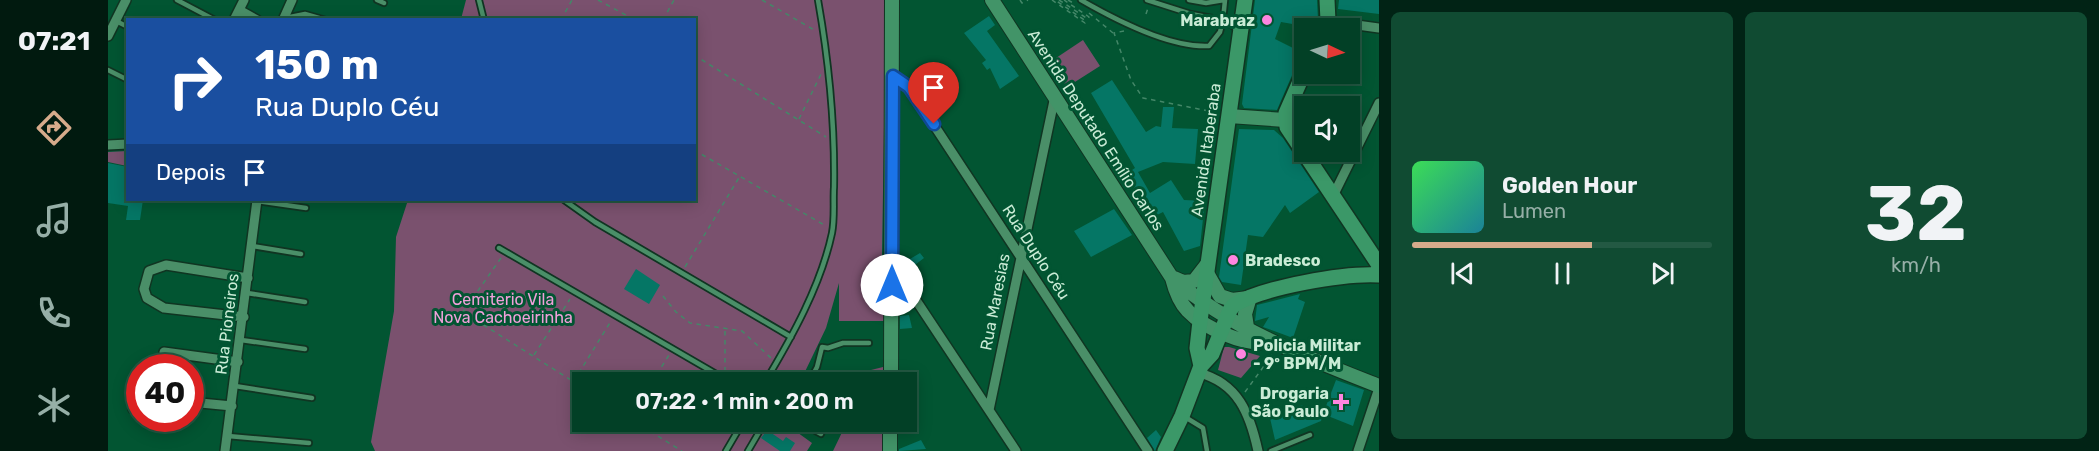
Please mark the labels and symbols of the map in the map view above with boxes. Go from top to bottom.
place label: Marabraz [1180,11,1255,30]
marker: Marabraz [1260,13,1274,27]
north arrow [1294,18,1360,84]
street label: Avenida Deputado Emílio Carlos [1024,26,1168,234]
pin [908,62,959,124]
street label: Avenida Itaberaba [1187,82,1225,218]
street label: Rua Duplo Céu [998,201,1074,303]
place label: Bradesco [1245,251,1321,270]
street label: Rua Maresias [976,252,1014,352]
position arrow [860,253,924,317]
marker: Bradesco [1226,253,1240,267]
street label: Rua Pioneiros [211,272,243,376]
park label: Cemiterio Vila Nova Cachoeirinha [433,290,573,327]
place label: Policia Militar - 9º BPM/M [1253,336,1361,373]
marker: Policia Militar - 9º BPM/M [1234,347,1248,361]
speed limit sign: 40 [126,354,204,432]
place label: Drogaria São Paulo [1251,384,1329,421]
marker: Drogaria São Paulo [1334,395,1348,409]

